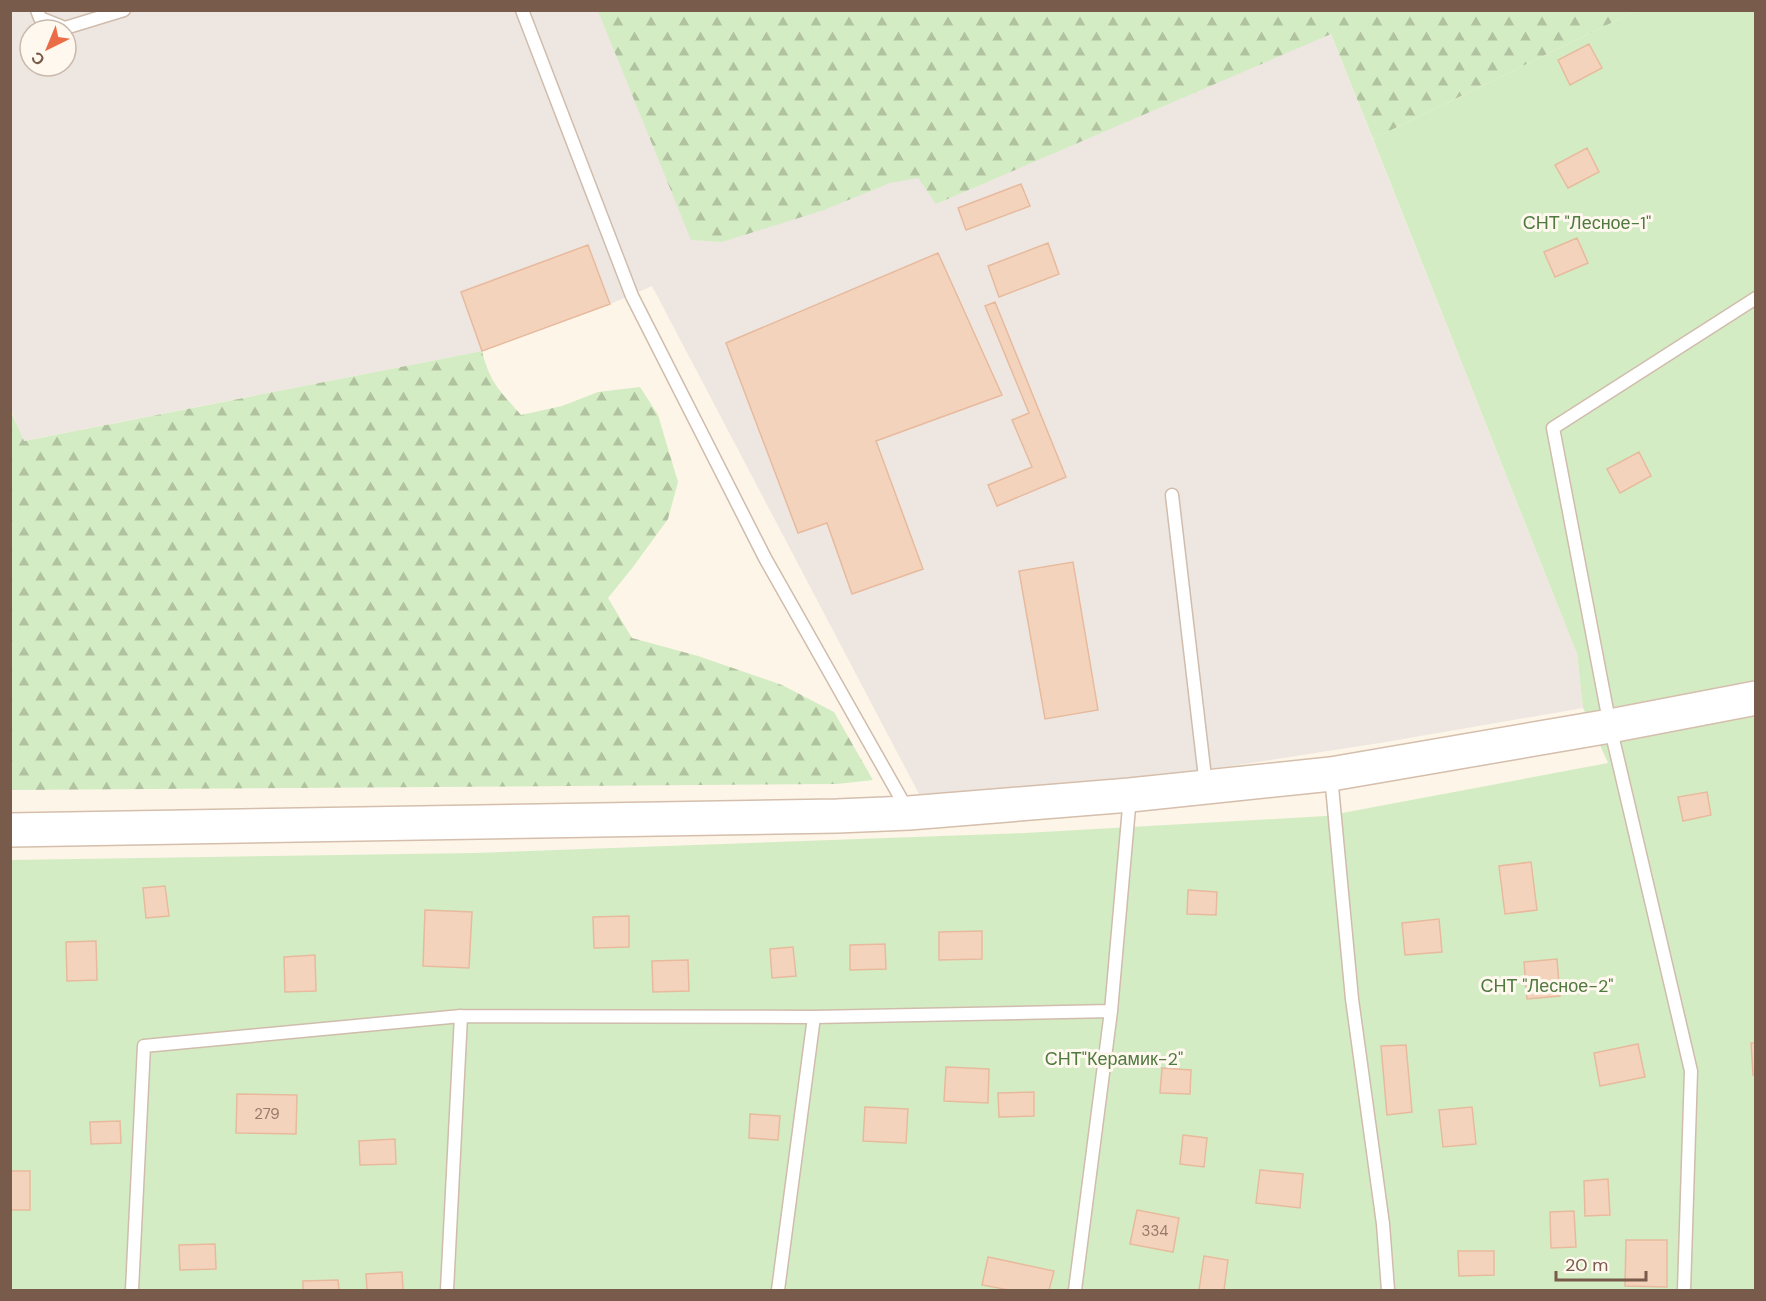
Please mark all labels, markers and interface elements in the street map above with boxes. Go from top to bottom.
north arrow [18,18,78,78]
text: С [26,47,50,70]
park label: СНТ "Лесное-1" [1523,211,1651,235]
park label: СНТ "Лесное-2" [1480,974,1614,998]
park label: СНТ"Керамик-2" [1045,1047,1183,1071]
house number: 279 [254,1104,280,1124]
house number: 334 [1142,1221,1168,1241]
scale bar [1556,1244,1646,1282]
text: 20 m [1565,1253,1608,1277]

